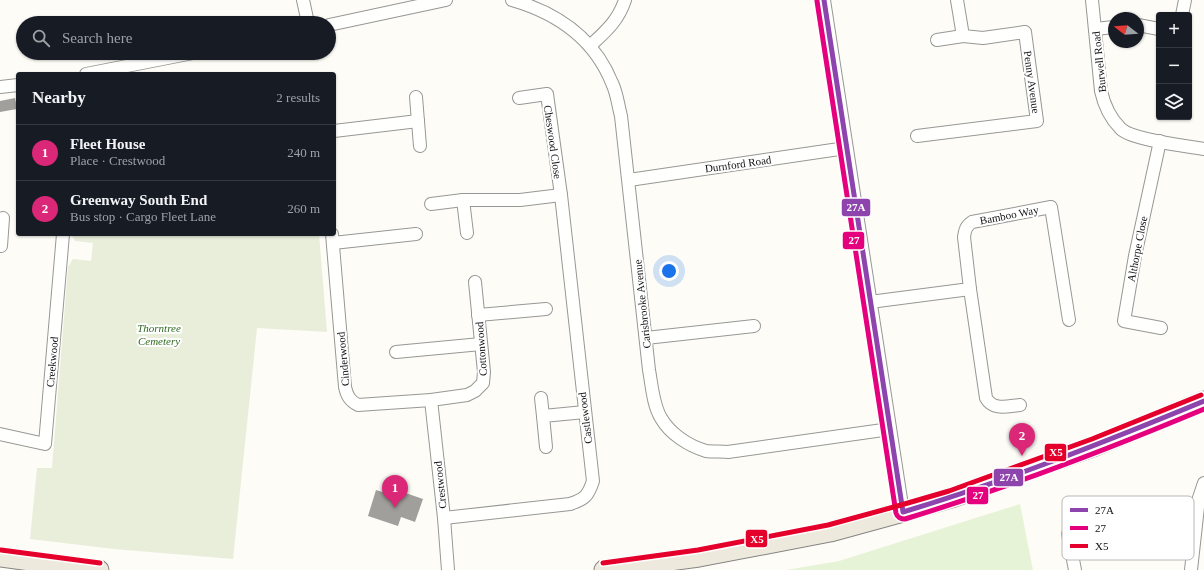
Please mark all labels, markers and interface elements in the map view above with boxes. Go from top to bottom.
north arrow [1108,12,1144,48]
map controls [1156,12,1192,120]
button: + [1156,12,1192,48]
search box [16,16,336,60]
icon: search [30,27,52,49]
text: Search here [62,30,132,46]
street label: Burwell Road [1090,30,1108,93]
button: − [1156,48,1192,84]
street label: Penny Avenue [1022,50,1042,114]
button: layers [1156,84,1192,120]
text: Nearby [32,88,86,107]
text: 2 results [276,90,320,105]
street label: Cheswood Close [542,104,564,180]
text: Fleet House [70,136,145,152]
text: 1 [42,145,48,160]
text: 240 m [287,145,320,160]
text: Place · Crestwood [70,153,165,168]
street label: Durnford Road [704,153,772,175]
text: Greenway South End [70,192,207,208]
line badge: 27A [841,198,871,217]
text: 2 [42,201,48,216]
text: 260 m [287,201,320,216]
text: 27A [847,201,866,213]
street label: Bamboo Way [979,203,1040,227]
text: Bus stop · Cargo Fleet Lane [70,209,216,224]
street label: Althorpe Close [1125,215,1149,283]
line badge: 27 [842,231,865,250]
text: 27 [849,234,860,246]
street label: Carisbrooke Avenue [631,259,653,349]
your location [659,261,679,281]
street label: Cottonwood [473,321,489,377]
park label: Thorntree Cemetery [137,322,181,347]
street label: Cinderwood [335,331,351,387]
street label: Creekwood [44,336,60,388]
street label: Castlewood [576,391,594,445]
pin: 2 [1009,423,1035,456]
line badge: X5 [1044,443,1067,462]
text: X5 [1049,446,1063,458]
street label: Crestwood [431,460,448,509]
line badge: 27A [993,468,1024,487]
text: 27A [1000,471,1019,483]
pin: 1 [382,475,408,508]
line badge: 27 [966,486,989,505]
text: 27 [973,489,984,501]
legend [1062,496,1194,560]
text: 27A [1095,504,1114,516]
text: 27 [1095,522,1107,534]
line badge: X5 [745,529,768,548]
text: X5 [750,533,764,545]
text: X5 [1095,540,1109,552]

